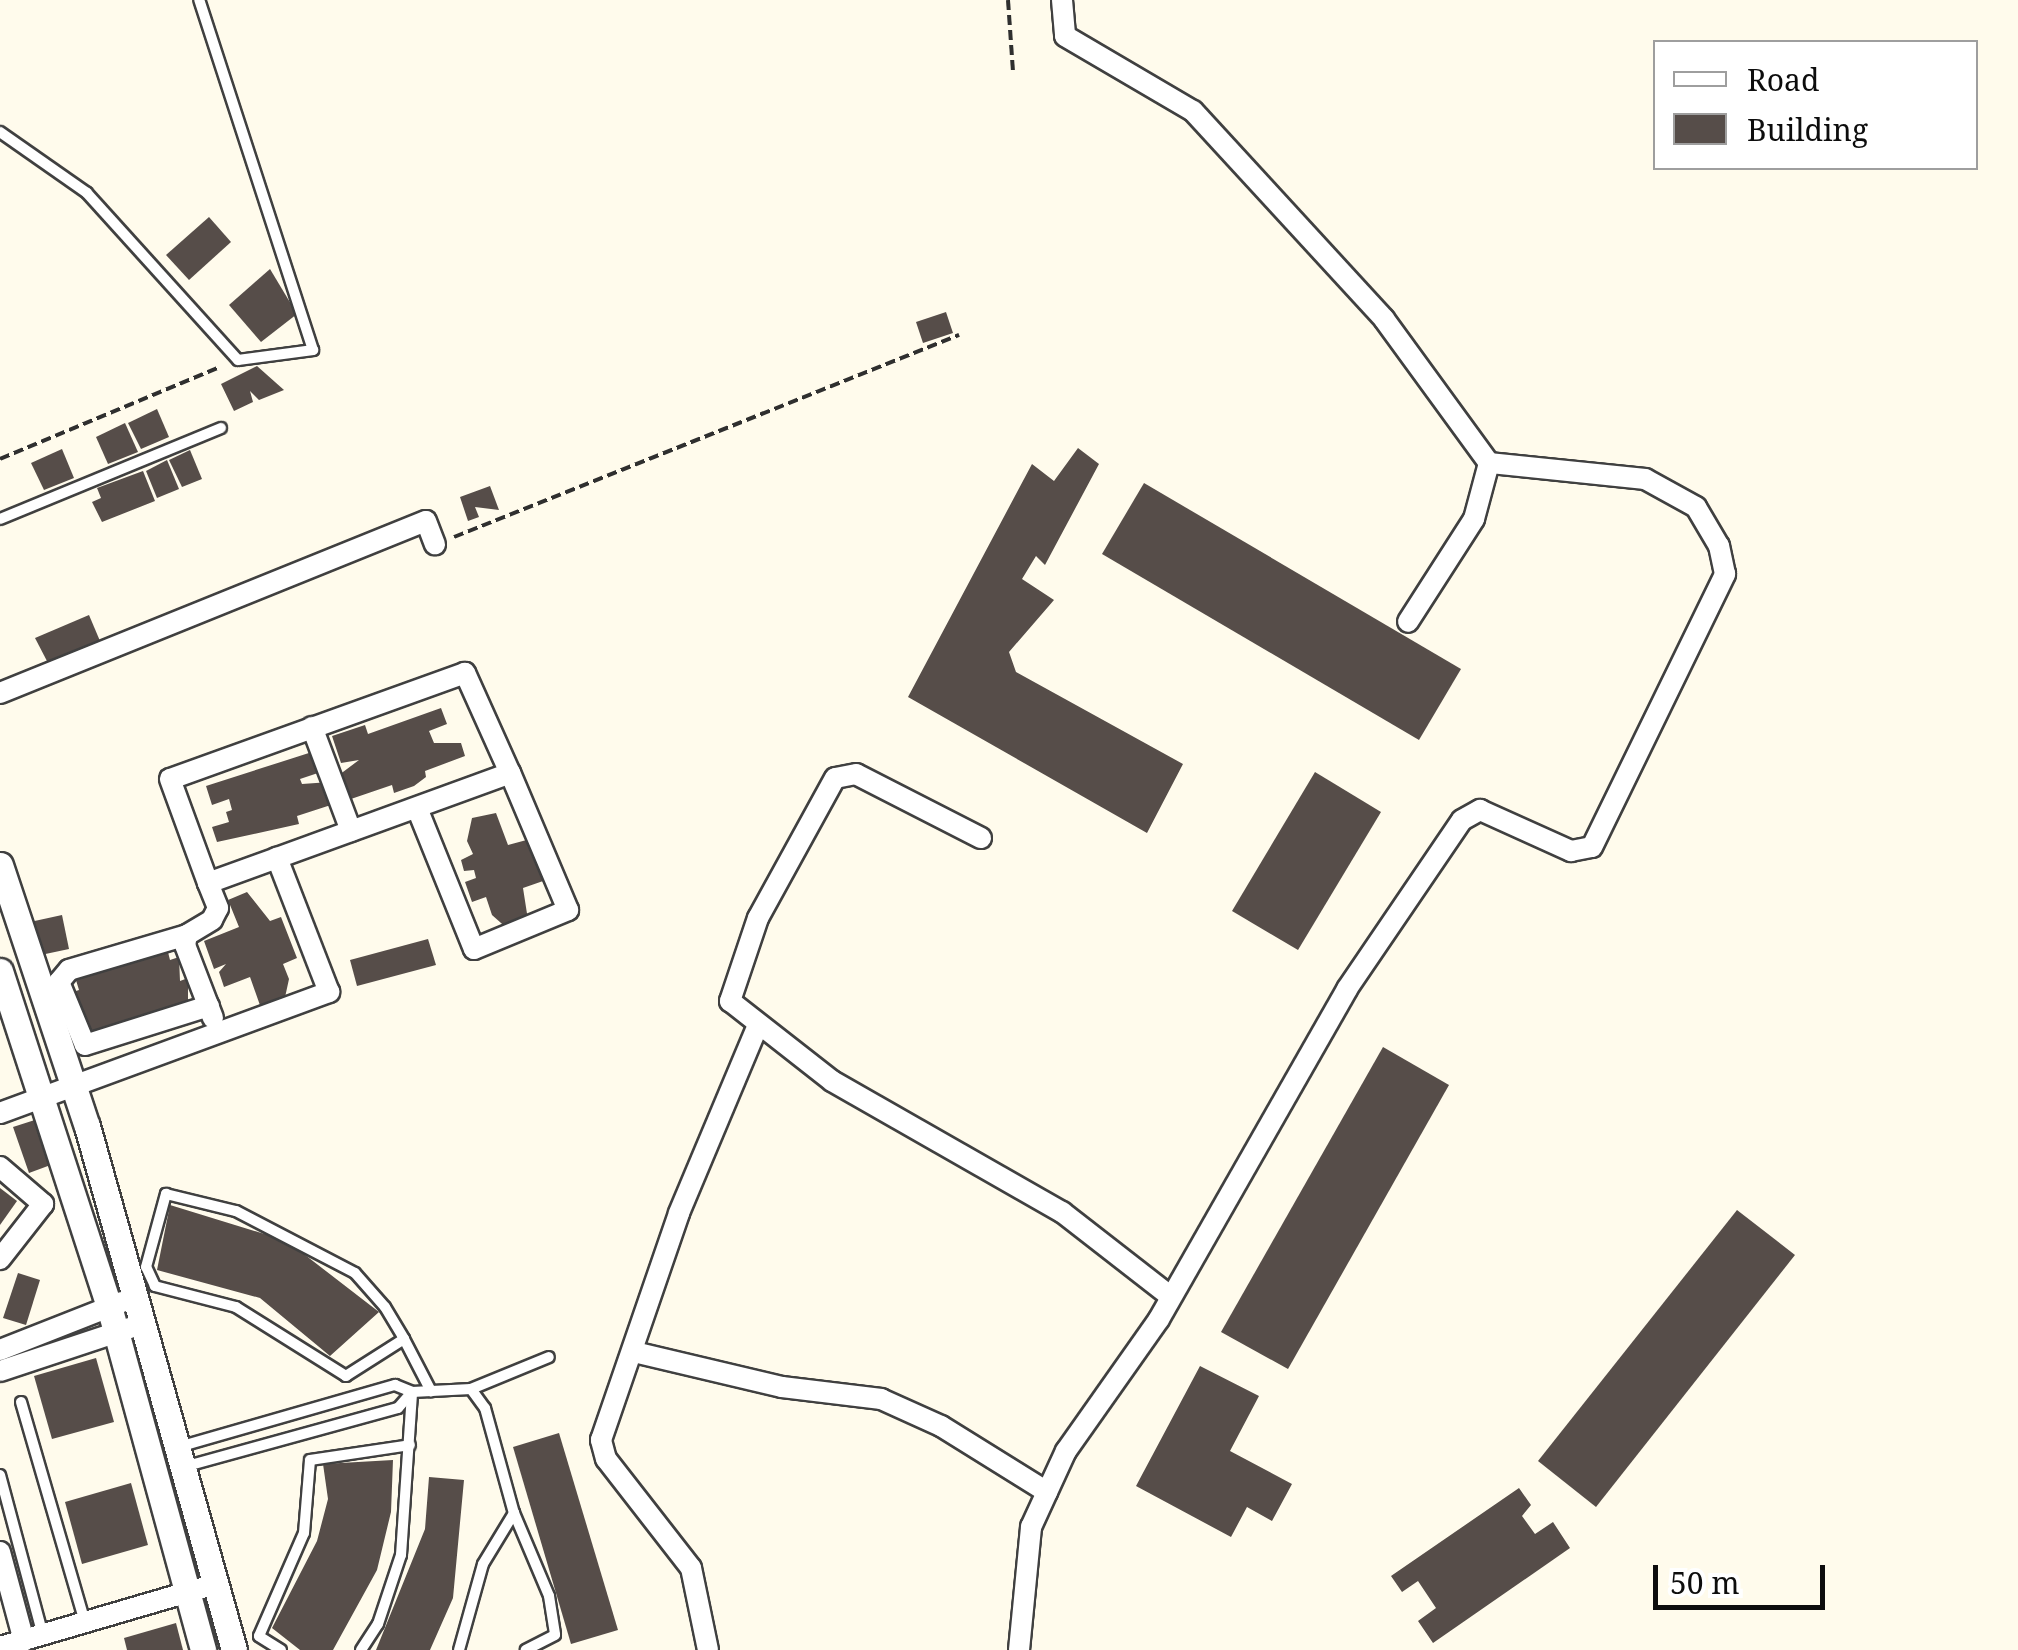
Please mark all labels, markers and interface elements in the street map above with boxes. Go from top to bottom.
legend [1653,40,1978,170]
text: Road [1747,59,1819,100]
text: Building [1747,109,1868,150]
scale bar [1658,1545,1830,1607]
text: 50 m [1670,1562,1740,1603]

